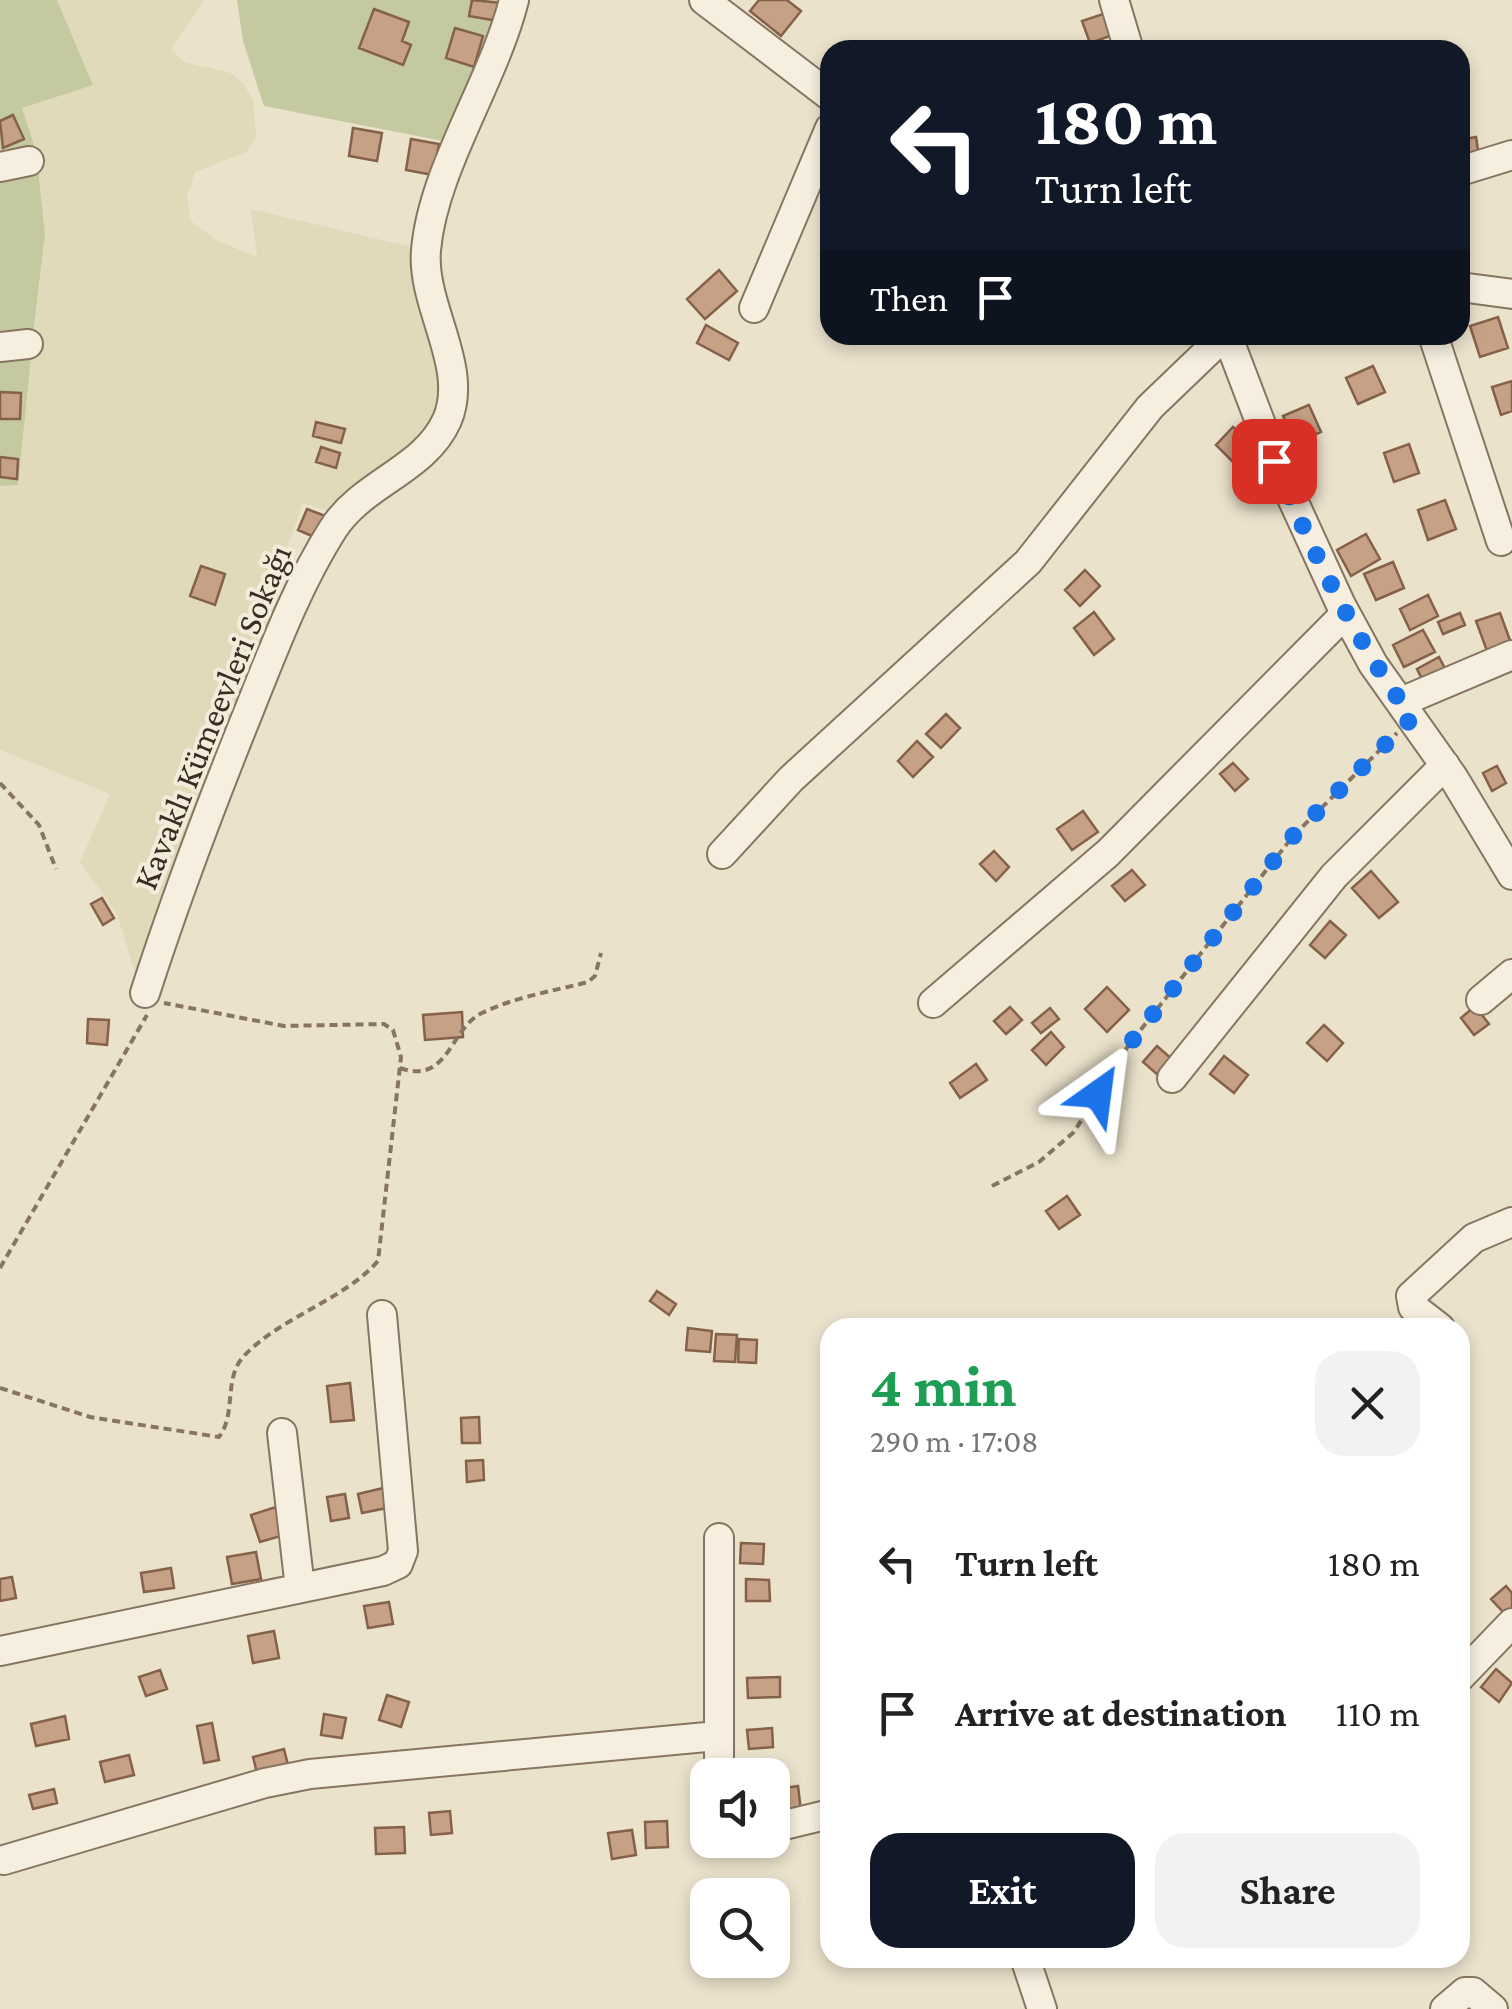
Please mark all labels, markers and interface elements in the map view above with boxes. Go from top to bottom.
icon: left [870,80,1000,210]
text: 180 m [1035,81,1217,159]
text: Turn left [1035,163,1192,213]
icon: arrive [968,270,1023,325]
text: Then [870,277,948,319]
pin [1232,419,1317,504]
icon: arrive [1247,434,1302,489]
street label: Kavaklı Kümeevleri Sokağı [125,539,299,895]
position arrow [1046,1042,1150,1146]
button: close [1315,1351,1420,1456]
text: 4 min [870,1352,1017,1419]
text: 290 m · 17:08 [870,1423,1039,1459]
icon: left [870,1536,925,1591]
text: Turn left [955,1542,1098,1584]
text: 180 m [1328,1542,1420,1584]
icon: arrive [870,1686,925,1741]
text: Arrive at destination [955,1692,1287,1734]
text: 110 m [1336,1692,1420,1734]
map controls [690,1758,790,1978]
button: sound [690,1758,790,1858]
button: Exit [870,1833,1135,1948]
button: Share [1155,1833,1420,1948]
button: search [690,1878,790,1978]

